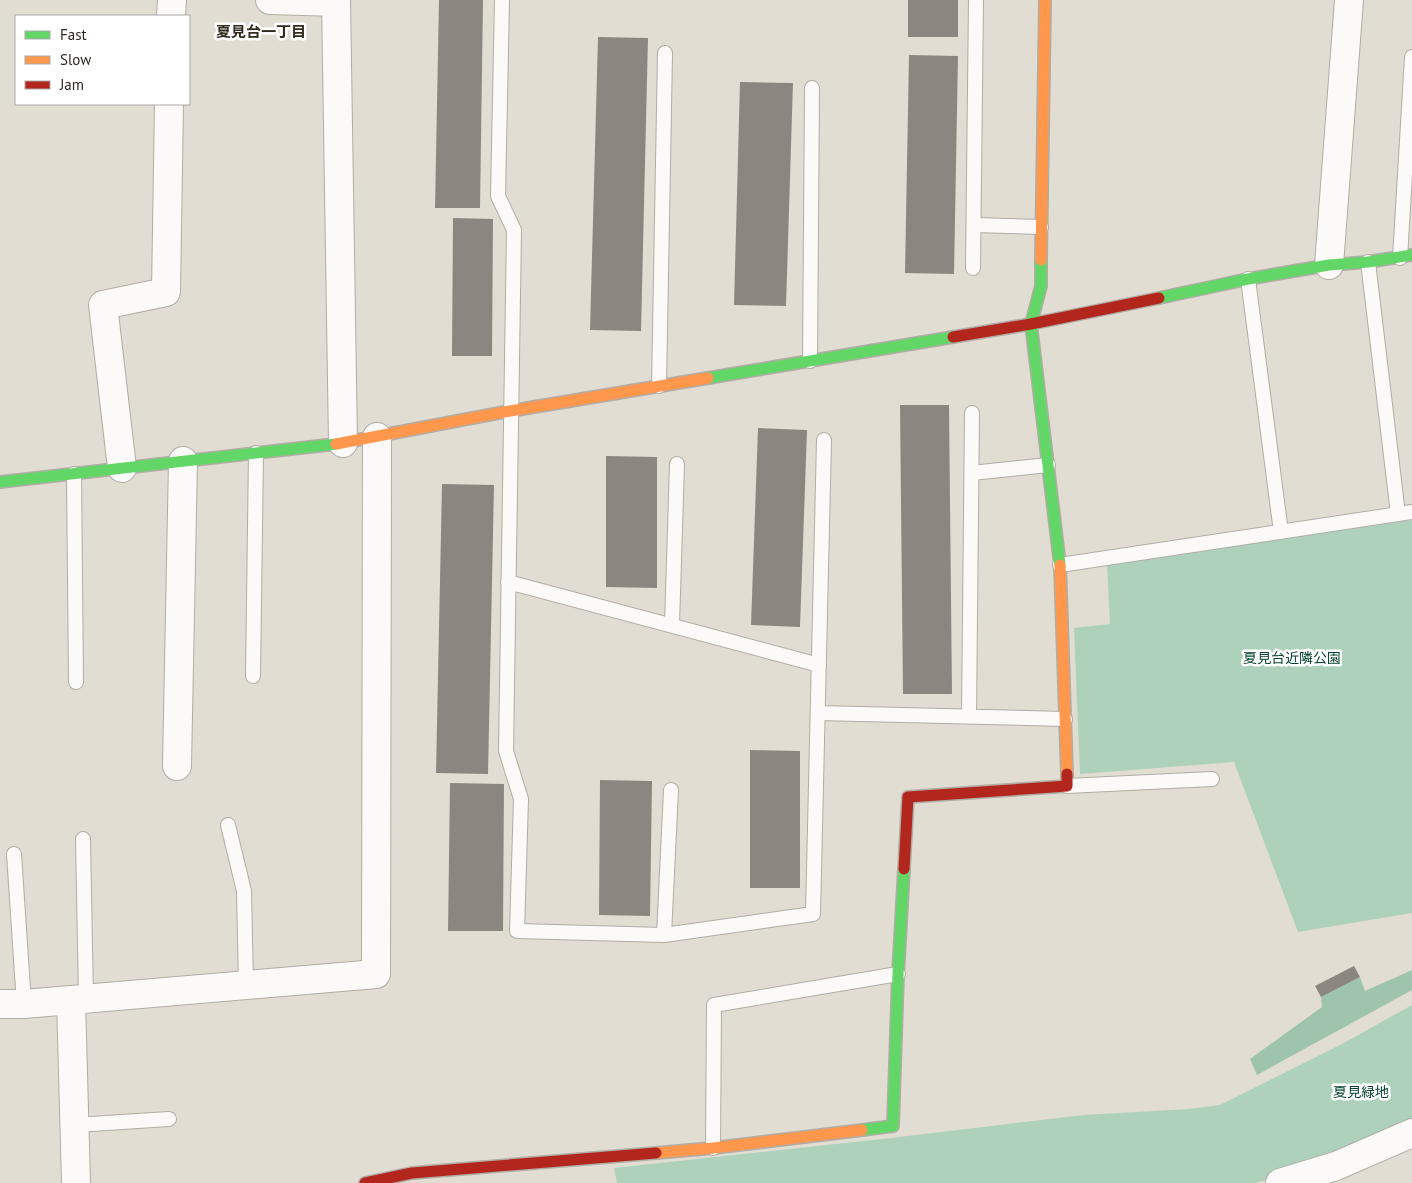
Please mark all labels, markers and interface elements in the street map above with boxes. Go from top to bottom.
legend [15,15,190,105]
district label: 夏見台一丁目 [216,22,306,41]
text: Fast [60,25,87,44]
text: Slow [60,50,91,69]
text: Jam [59,75,84,94]
park label: 夏見台近隣公園 [1243,649,1341,667]
park label: 夏見緑地 [1333,1083,1389,1101]

